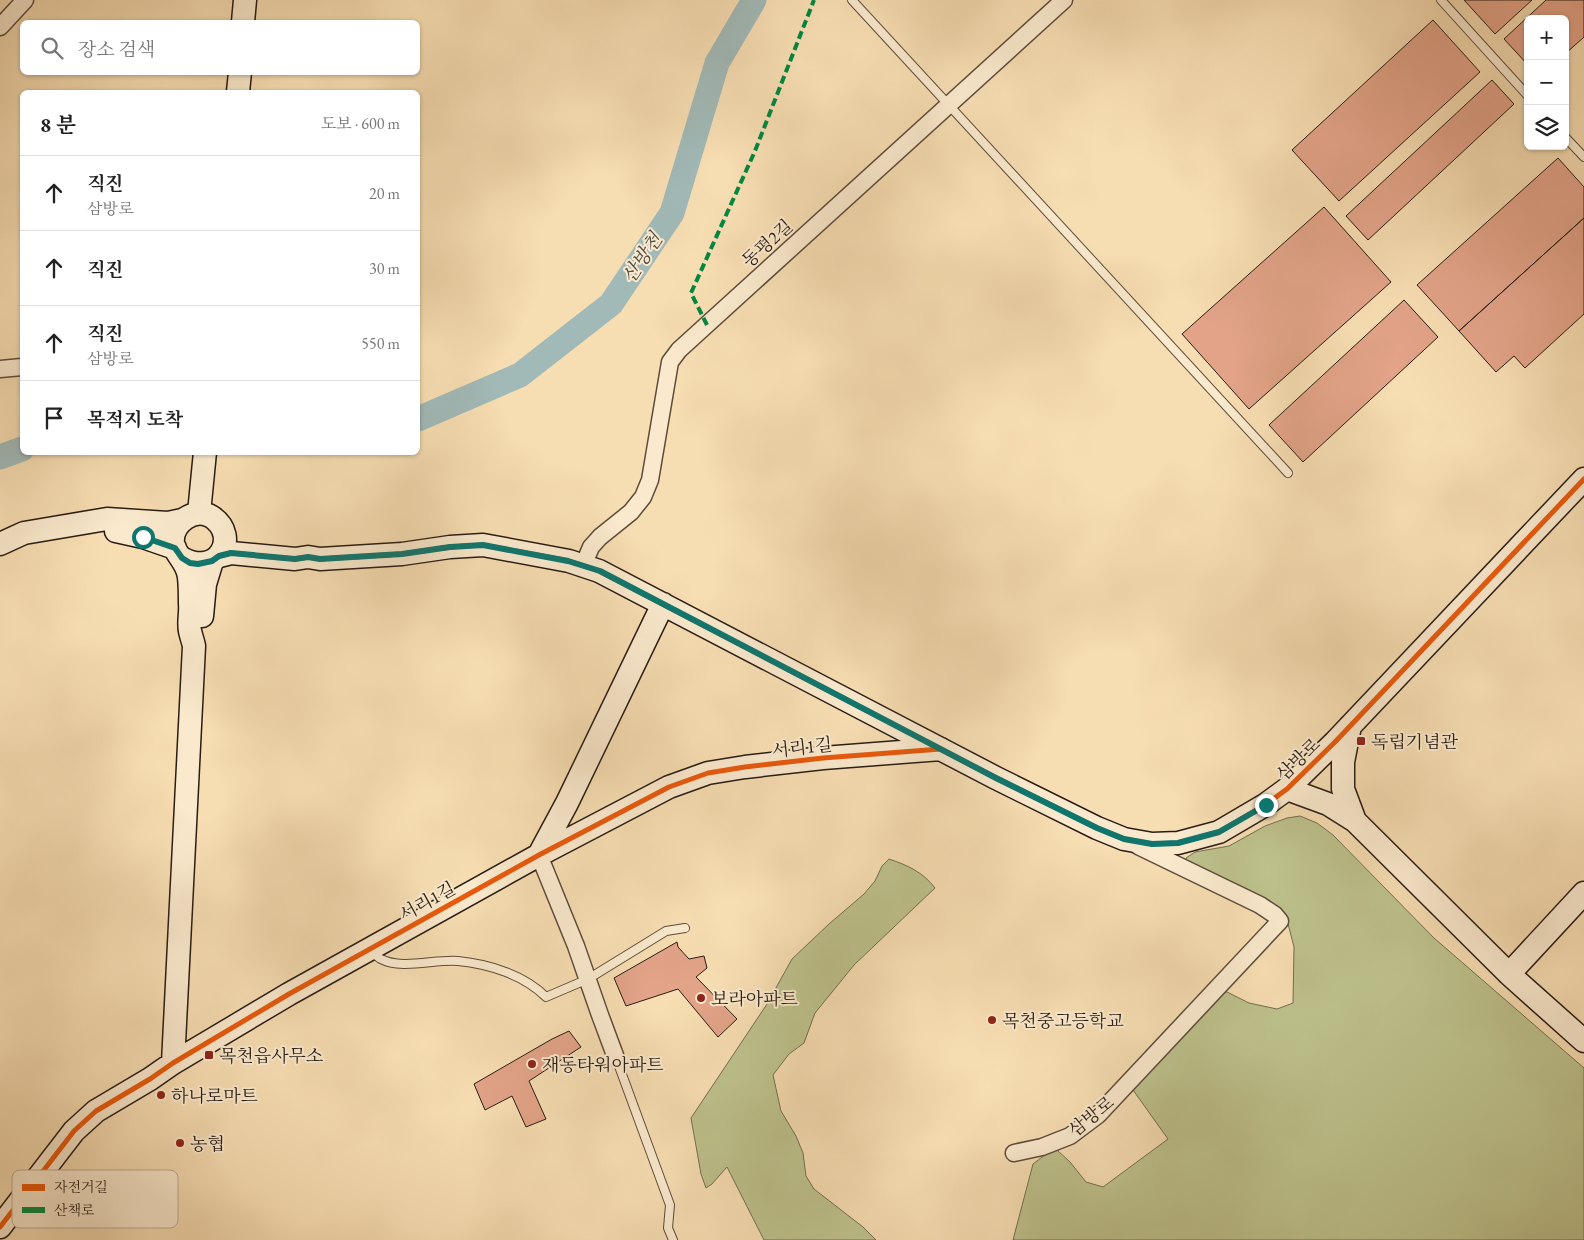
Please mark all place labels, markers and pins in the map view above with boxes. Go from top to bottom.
place label: 독립기념관 [1371,730,1459,753]
marker: 독립기념관 [1355,735,1367,747]
place label: 보라아파트 [711,987,799,1010]
marker: 보라아파트 [695,992,707,1004]
place label: 목천중고등학교 [1002,1009,1124,1032]
marker: 목천중고등학교 [986,1014,998,1026]
place label: 목천읍사무소 [219,1044,323,1067]
marker: 목천읍사무소 [203,1049,215,1061]
place label: 재동타워아파트 [542,1053,664,1076]
marker: 재동타워아파트 [526,1058,538,1070]
place label: 하나로마트 [171,1084,259,1107]
marker: 하나로마트 [155,1089,167,1101]
place label: 농협 [190,1132,225,1155]
marker: 농협 [174,1137,186,1149]

